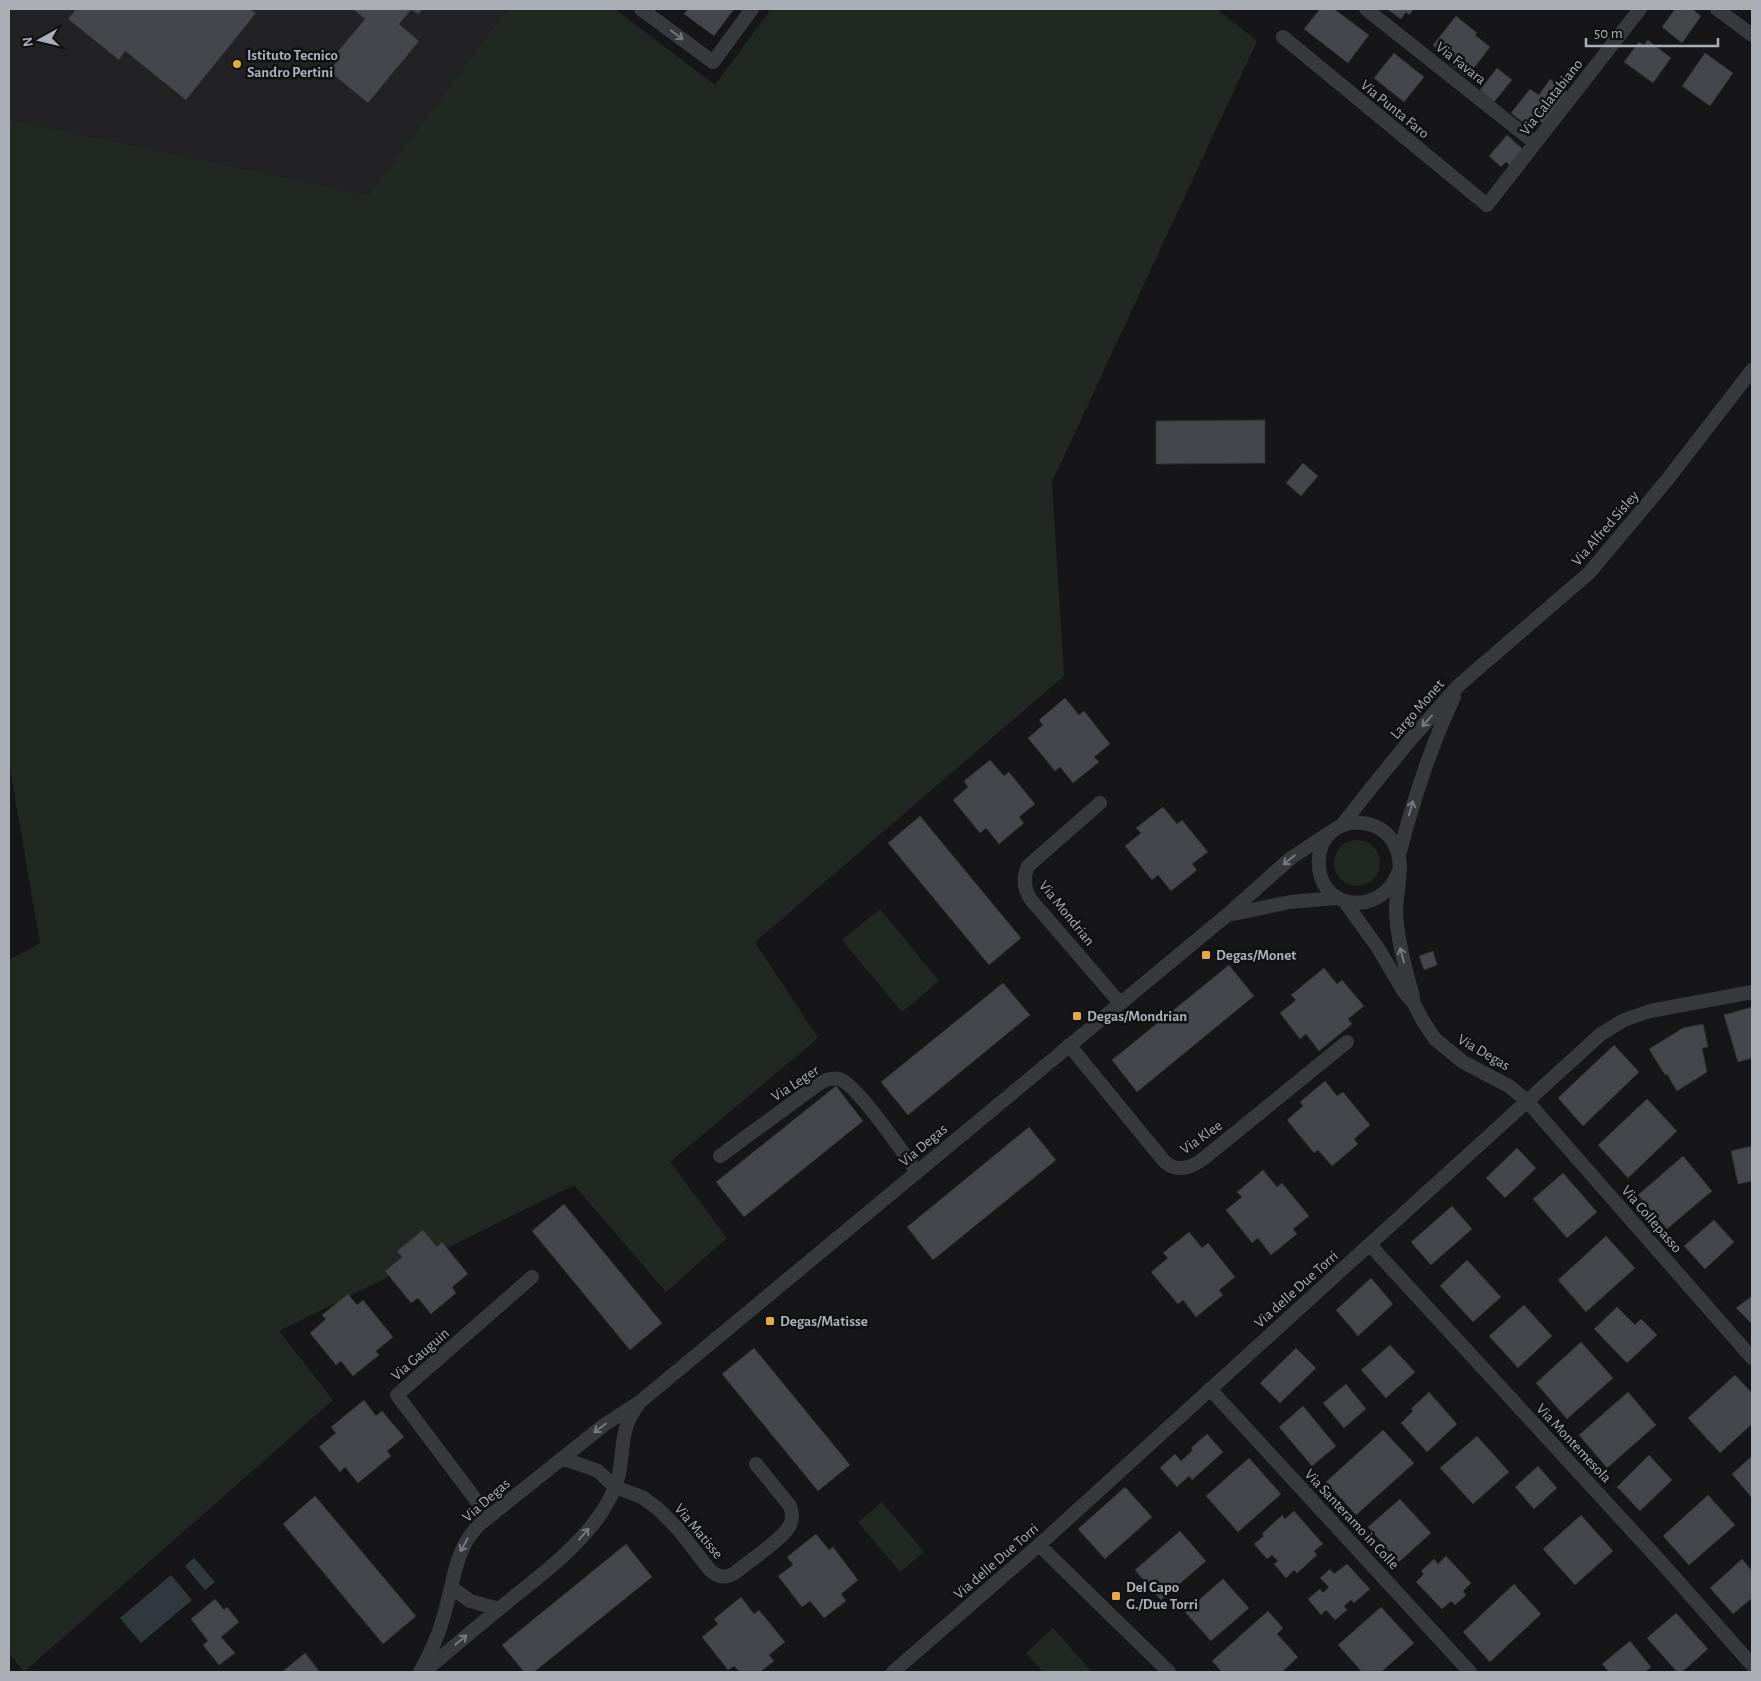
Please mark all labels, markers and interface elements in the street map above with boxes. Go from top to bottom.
north arrow [15,15,65,65]
scale bar [1586,15,1718,47]
text: 50 m [1594,26,1623,41]
one-way arrow [670,30,683,41]
text: N [21,36,36,47]
street label: Via Favara [1433,39,1489,87]
place label: Istituto Tecnico Sandro Pertini [247,48,338,80]
street label: Via Calatabiano [1517,57,1586,138]
marker: Istituto Tecnico Sandro Pertini [231,58,243,70]
street label: Via Punta Faro [1357,77,1432,142]
street label: Via Alfred Sisley [1569,488,1642,569]
street label: Largo Monet [1388,677,1447,742]
one-way arrow [1421,715,1432,728]
one-way arrow [1407,800,1417,816]
one-way arrow [1282,855,1295,866]
street label: Via Mondrian [1036,878,1097,949]
one-way arrow [1397,947,1406,963]
place label: Degas/Monet [1216,948,1296,963]
marker: Degas/Monet [1200,949,1212,961]
place label: Degas/Mondrian [1087,1009,1187,1024]
marker: Degas/Mondrian [1071,1010,1083,1022]
street label: Via Degas [1455,1032,1512,1073]
street label: Via Leger [769,1063,822,1104]
street label: Via Klee [1178,1118,1225,1157]
street label: Via Degas [896,1121,950,1170]
street label: Via Collepasso [1619,1183,1685,1256]
street label: Via delle Due Torri [1252,1248,1341,1331]
place label: Degas/Matisse [780,1314,868,1329]
marker: Degas/Matisse [764,1315,776,1327]
street label: Via Gauguin [389,1325,452,1383]
street label: Via Montemesola [1533,1401,1614,1486]
one-way arrow [594,1423,607,1434]
street label: Via Santeramo in Colle [1302,1466,1402,1572]
street label: Via Degas [460,1476,513,1525]
street label: Via Matisse [671,1501,726,1562]
street label: Via delle Due Torri [951,1521,1041,1602]
one-way arrow [578,1528,590,1541]
one-way arrow [459,1537,469,1552]
place label: Del Capo G./Due Torri [1126,1580,1198,1612]
marker: Del Capo G./Due Torri [1110,1590,1122,1602]
one-way arrow [454,1634,467,1646]

